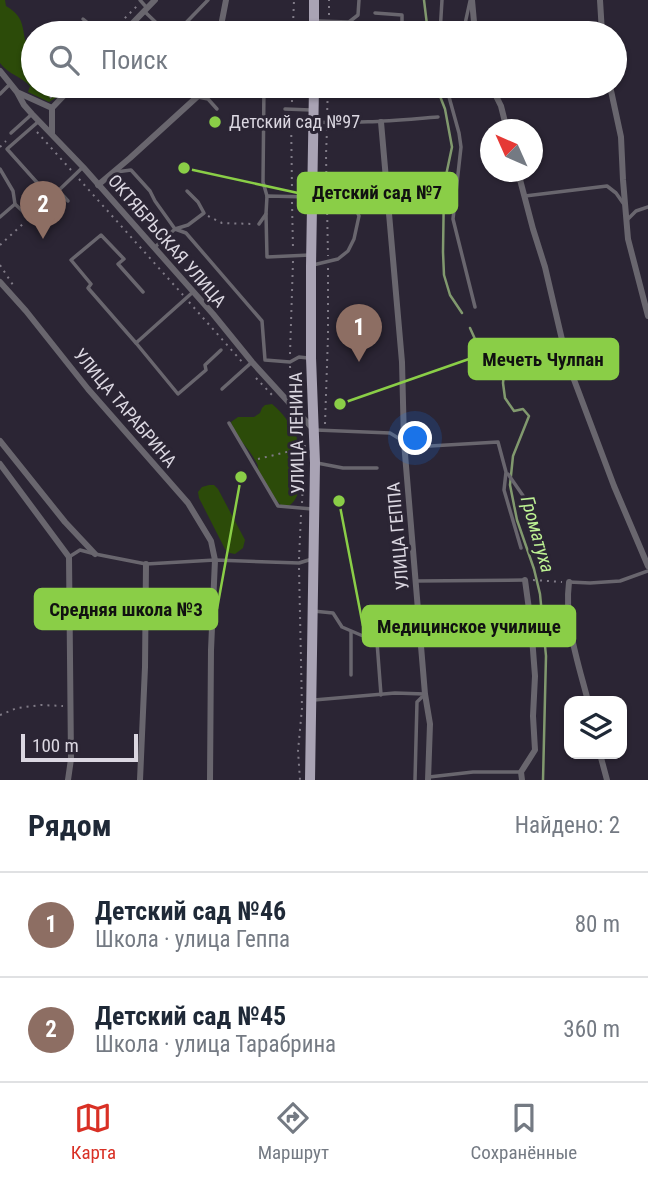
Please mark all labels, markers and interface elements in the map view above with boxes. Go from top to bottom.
search box [21,21,627,98]
icon: search [45,41,83,79]
text: Поиск [101,45,168,75]
place label: Детский сад №97 [229,111,360,132]
marker: Детский сад №97 [207,114,223,130]
north arrow [480,119,543,182]
street label: ОКТЯБРЬСКАЯ УЛИЦА [104,170,231,312]
callout: Детский сад №7 [298,173,457,213]
pin: 2 [20,181,66,239]
text: Детский сад №7 [312,181,442,204]
pin: 1 [336,304,382,362]
callout: Мечеть Чулпан [469,339,618,379]
street label: УЛИЦА ТАРАБРИНА [70,344,182,472]
text: Мечеть Чулпан [482,348,604,371]
street label: УЛИЦА ЛЕНИНА [285,371,308,494]
your location [398,421,432,455]
street label: УЛИЦА ГЕППА [382,481,413,591]
water label: Громатуха [516,493,559,575]
callout: Средняя школа №3 [35,589,217,629]
text: Средняя школа №3 [49,598,203,621]
callout: Медицинское училище [363,606,575,646]
text: Медицинское училище [377,615,561,638]
map controls [564,696,627,759]
button: layers [564,696,627,759]
scale bar [21,731,138,763]
text: 100 m [32,734,79,757]
text: Рядом [28,808,112,843]
text: Найдено: 2 [515,812,620,839]
text: Детский сад №46 [95,896,286,926]
text: 1 [45,911,57,938]
text: 80 m [575,911,620,938]
text: Школа · улица Геппа [95,926,290,953]
text: Детский сад №45 [95,1001,286,1031]
text: 2 [45,1016,57,1043]
text: 360 m [563,1016,620,1043]
text: Школа · улица Тарабрина [95,1031,336,1058]
tab: Карта [71,1099,116,1164]
tab: Маршрут [258,1099,329,1164]
tab: Сохранённые [471,1099,577,1164]

